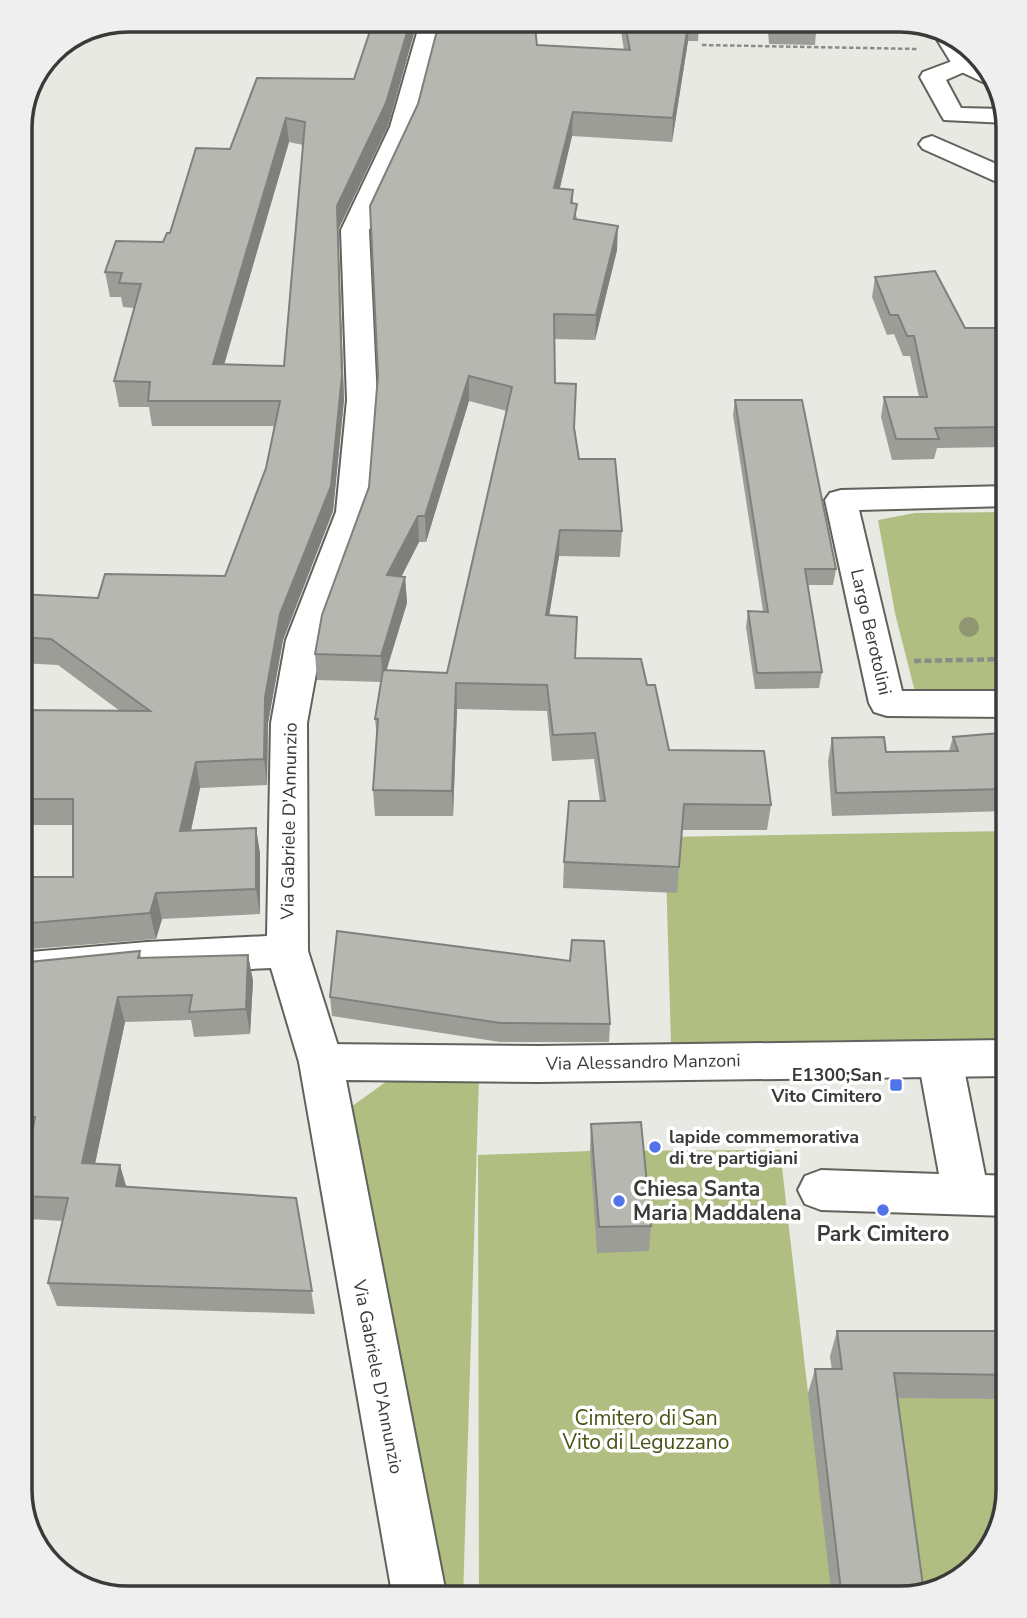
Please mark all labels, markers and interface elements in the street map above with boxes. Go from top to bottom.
street label: Largo Berotolini [845,566,897,698]
street label: Via Gabriele D'Annunzio [275,722,303,921]
street label: Via Alessandro Manzoni [544,1048,741,1076]
place label: E1300;San Vito Cimitero [770,1063,882,1108]
marker: E1300;San Vito Cimitero [888,1077,904,1093]
place label: lapide commemorativa di tre partigiani [669,1125,859,1170]
marker: lapide commemorativa di tre partigiani [647,1139,663,1155]
place label: Chiesa Santa Maria Maddalena [633,1175,802,1227]
marker: Chiesa Santa Maria Maddalena [611,1193,627,1209]
marker: Park Cimitero [875,1202,891,1218]
place label: Park Cimitero [817,1220,949,1248]
street label: Via Gabriele D'Annunzio [347,1277,409,1476]
park label: Cimitero di San Vito di Leguzzano [562,1404,729,1456]

